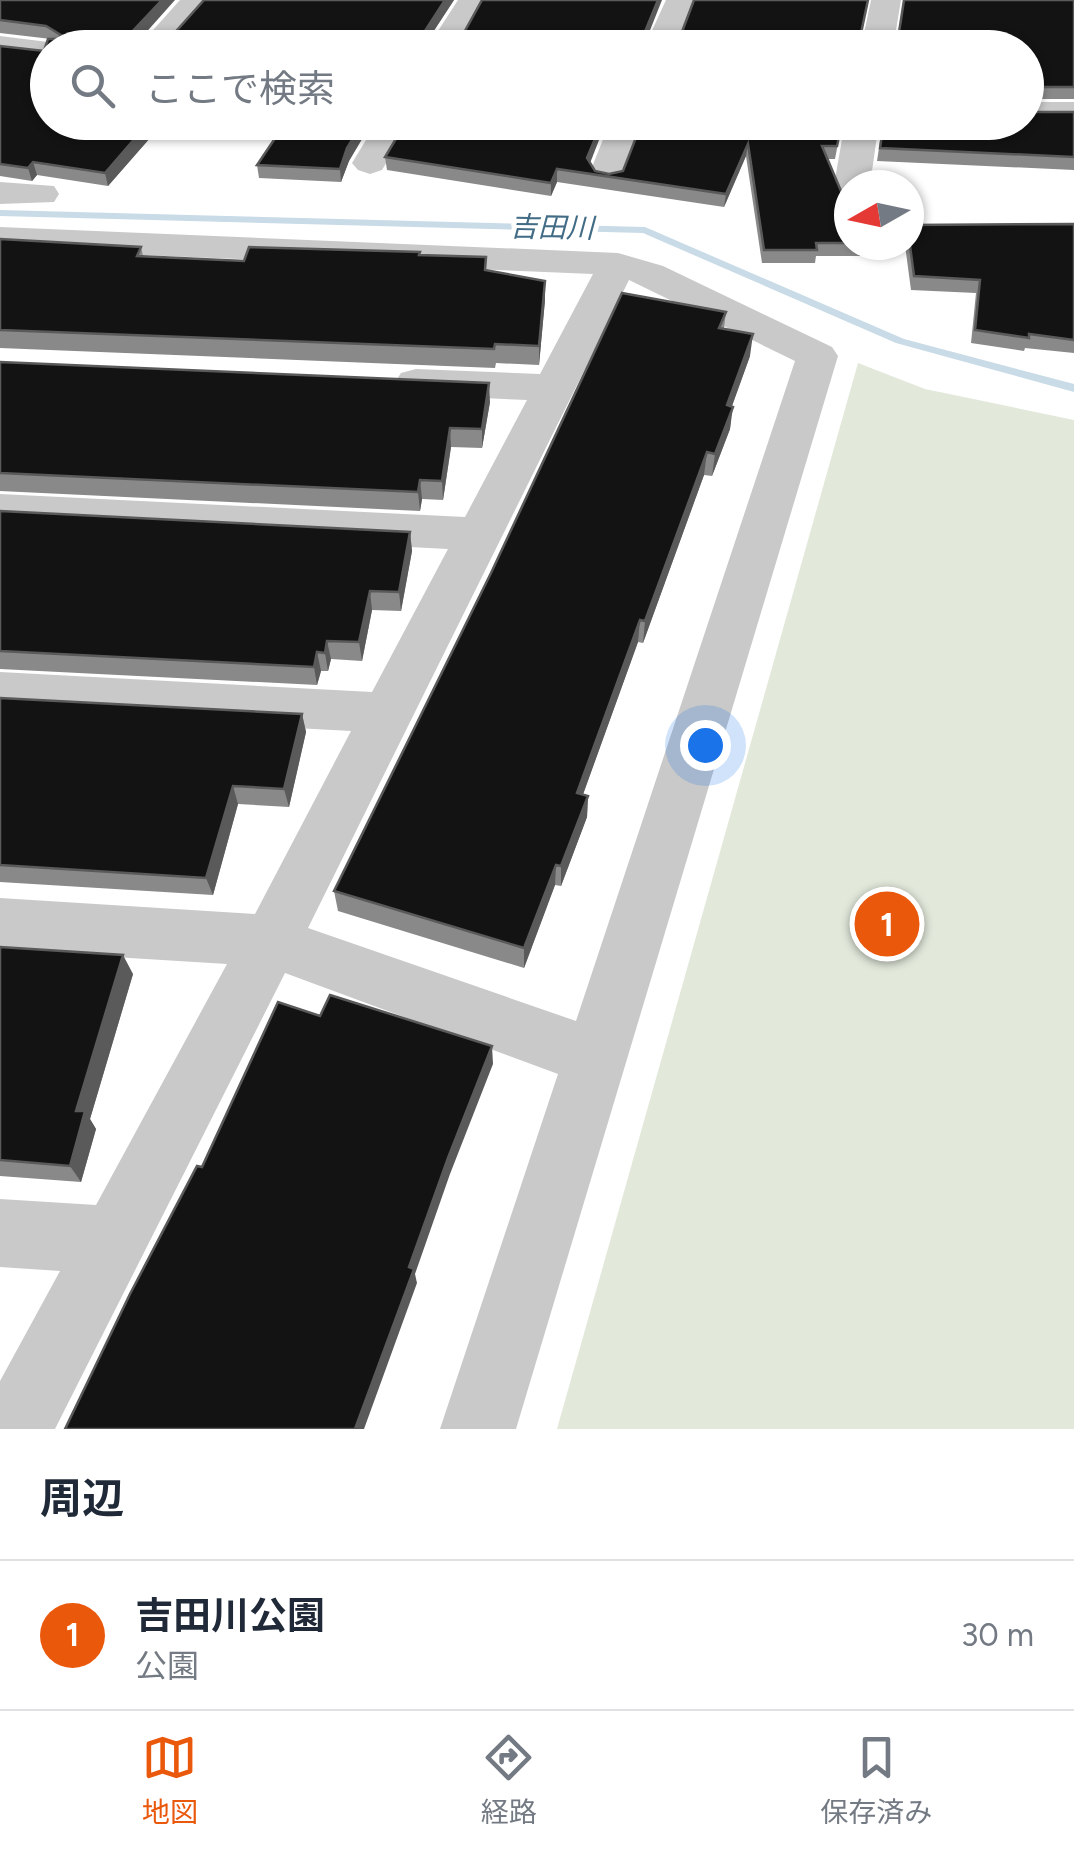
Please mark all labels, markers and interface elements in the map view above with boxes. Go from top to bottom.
search box [30,30,1044,140]
icon: search [65,58,120,113]
text: ここで検索 [145,66,335,112]
north arrow [834,170,924,260]
water label: 吉田川 [510,209,597,245]
your location [680,720,731,771]
pin: 1 [854,886,920,962]
text: 周辺 [40,1473,124,1524]
text: 吉田川公園 [135,1593,325,1639]
text: 1 [66,1616,79,1654]
text: 30 m [961,1616,1034,1654]
text: 公園 [135,1647,199,1685]
tab: 地図 [142,1730,198,1830]
tab: 経路 [481,1730,537,1830]
tab: 保存済み [820,1730,932,1830]

